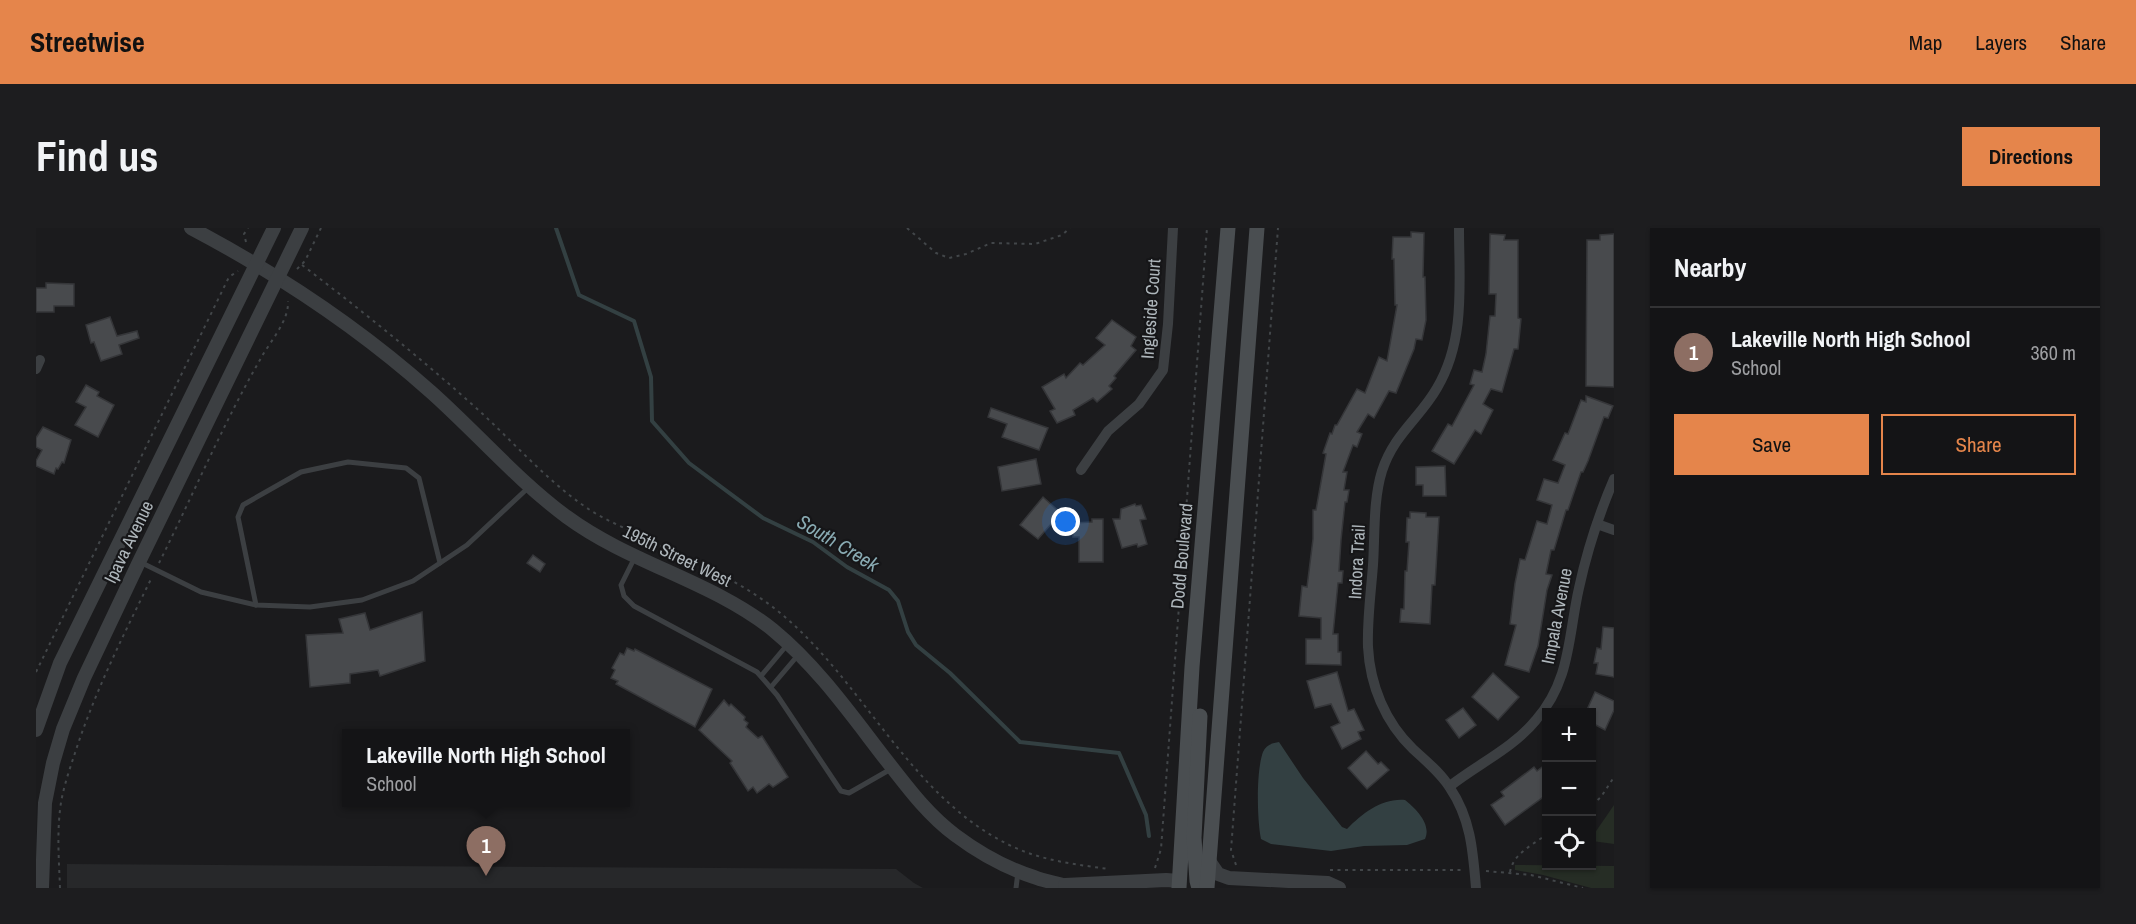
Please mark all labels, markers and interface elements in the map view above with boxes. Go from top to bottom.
text: Streetwise [30,23,145,61]
text: Map [1909,28,1942,57]
text: Layers [1975,28,2027,57]
text: Share [2060,28,2106,57]
button: Directions [1962,127,2100,186]
text: Find us [36,128,158,184]
text: Nearby [1674,250,1746,285]
street label: Ingleside Court [1135,258,1166,360]
text: Lakeville North High School [1731,324,1971,354]
text: 1 [1689,339,1698,366]
text: 360 m [2030,339,2076,366]
text: School [1731,354,1781,381]
button: Save [1674,414,1869,475]
button: Share [1881,414,2076,475]
street label: Ipava Avenue [98,496,159,587]
street label: Dodd Boulevard [1164,502,1199,610]
your location [1051,507,1080,536]
water label: South Creek [792,508,885,578]
street label: 195th Street West [619,518,736,593]
street label: Indora Trail [1342,524,1371,600]
street label: Impala Avenue [1535,566,1578,666]
map controls [1542,708,1596,870]
button: + [1542,708,1596,762]
popup [342,729,630,807]
text: Lakeville North High School [366,740,606,770]
button: − [1542,762,1596,816]
text: School [366,770,416,797]
button: locate [1542,816,1596,870]
pin: 1 [466,826,506,876]

